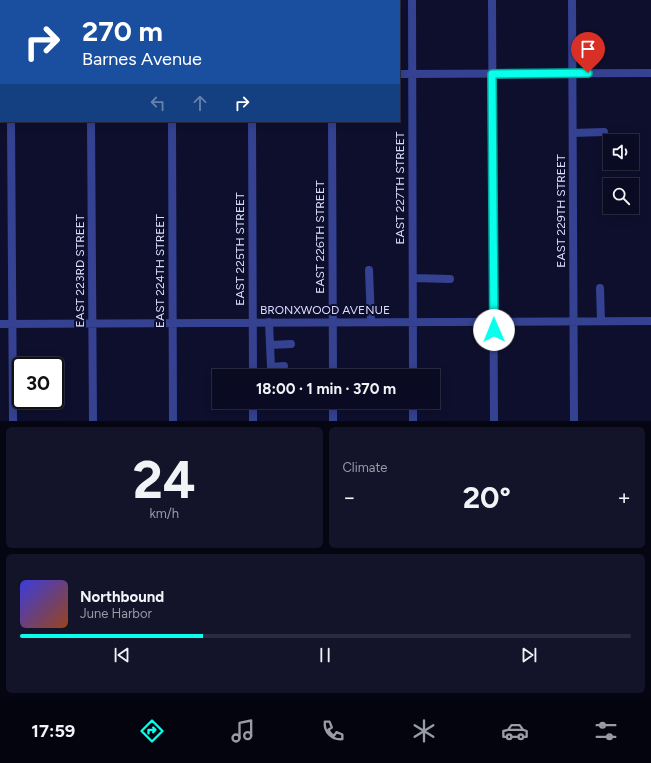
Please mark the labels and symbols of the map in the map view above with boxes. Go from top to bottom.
pin [571,32,605,73]
street label: EAST 227TH STREET [393,131,407,244]
street label: EAST 229TH STREET [554,154,568,268]
street label: EAST 226TH STREET [313,180,327,294]
street label: EAST 225TH STREET [233,192,247,306]
street label: EAST 223RD STREET [73,214,87,328]
street label: EAST 224TH STREET [153,214,167,328]
street label: BRONXWOOD AVENUE [260,303,390,317]
position arrow [473,309,515,351]
speed limit sign: 30 [12,357,64,409]

